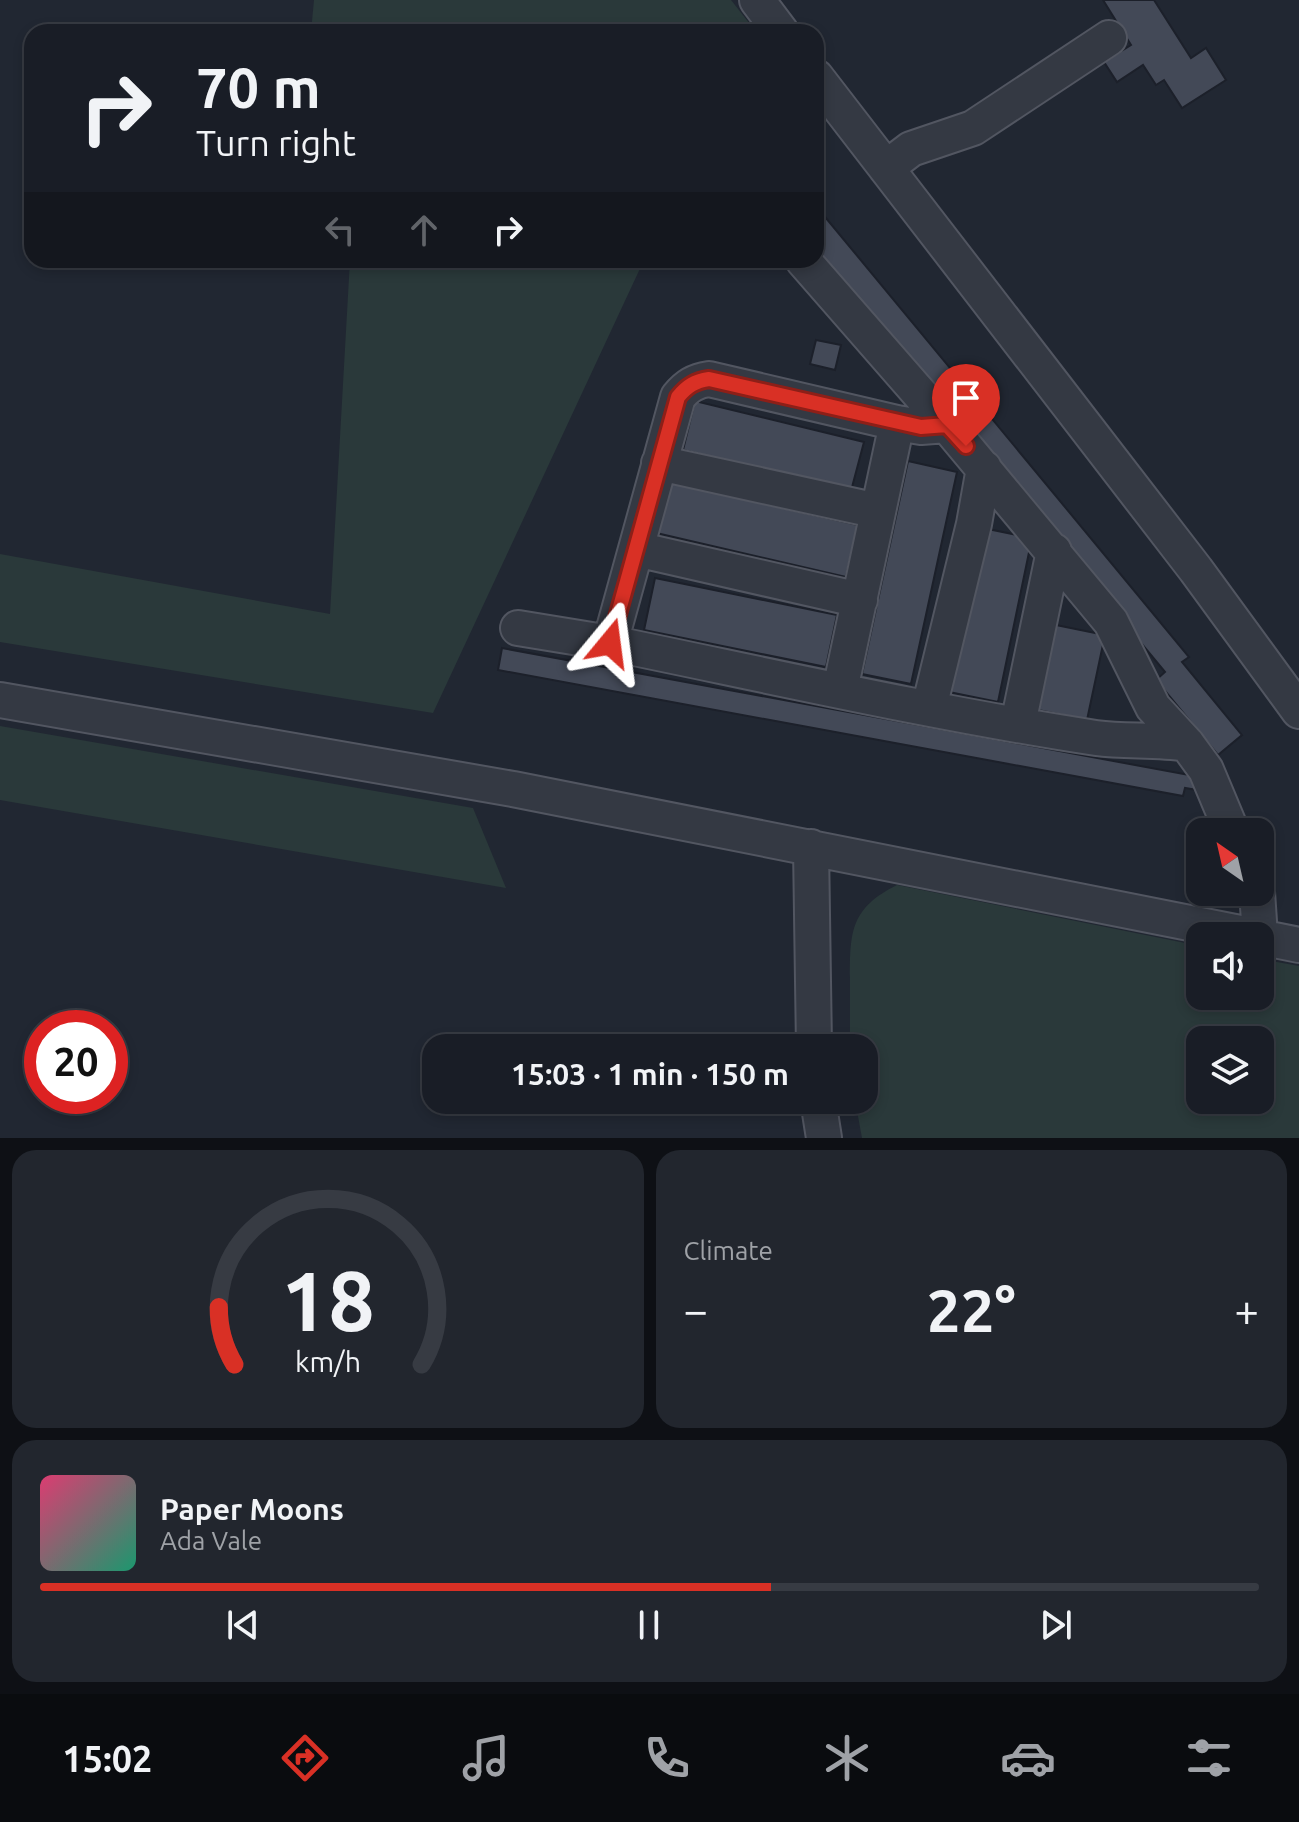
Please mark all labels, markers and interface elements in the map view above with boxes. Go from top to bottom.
icon: right [64,56,168,160]
text: 70 m [196,56,321,119]
text: Turn right [196,122,356,163]
icon: left [318,208,362,252]
icon: ahead [402,208,446,252]
icon: right [486,208,530,252]
pin [932,364,1000,446]
icon: arrive [944,376,988,420]
position arrow [568,601,652,685]
north arrow [1186,818,1274,906]
map controls [1186,818,1274,1114]
button: sound [1186,922,1274,1010]
speed limit sign: 20 [24,1010,128,1114]
button: layers [1186,1026,1274,1114]
text: 15:03 · 1 min · 150 m [511,1057,789,1091]
text: Climate [684,1236,773,1265]
text: 18 [281,1253,375,1347]
text: 22° [927,1276,1016,1343]
text: − [684,1285,708,1334]
text: + [1234,1285,1259,1334]
text: km/h [295,1345,361,1377]
text: Paper Moons [160,1492,344,1526]
text: Ada Vale [160,1526,262,1555]
icon: previous [221,1603,265,1647]
icon: pause [627,1603,671,1647]
icon: next [1034,1603,1078,1647]
icon: directions [277,1730,333,1786]
icon: music [458,1730,514,1786]
icon: phone [639,1730,695,1786]
icon: climate [819,1730,875,1786]
icon: car [1000,1730,1056,1786]
icon: filters [1181,1730,1237,1786]
text: 15:02 [62,1738,152,1779]

